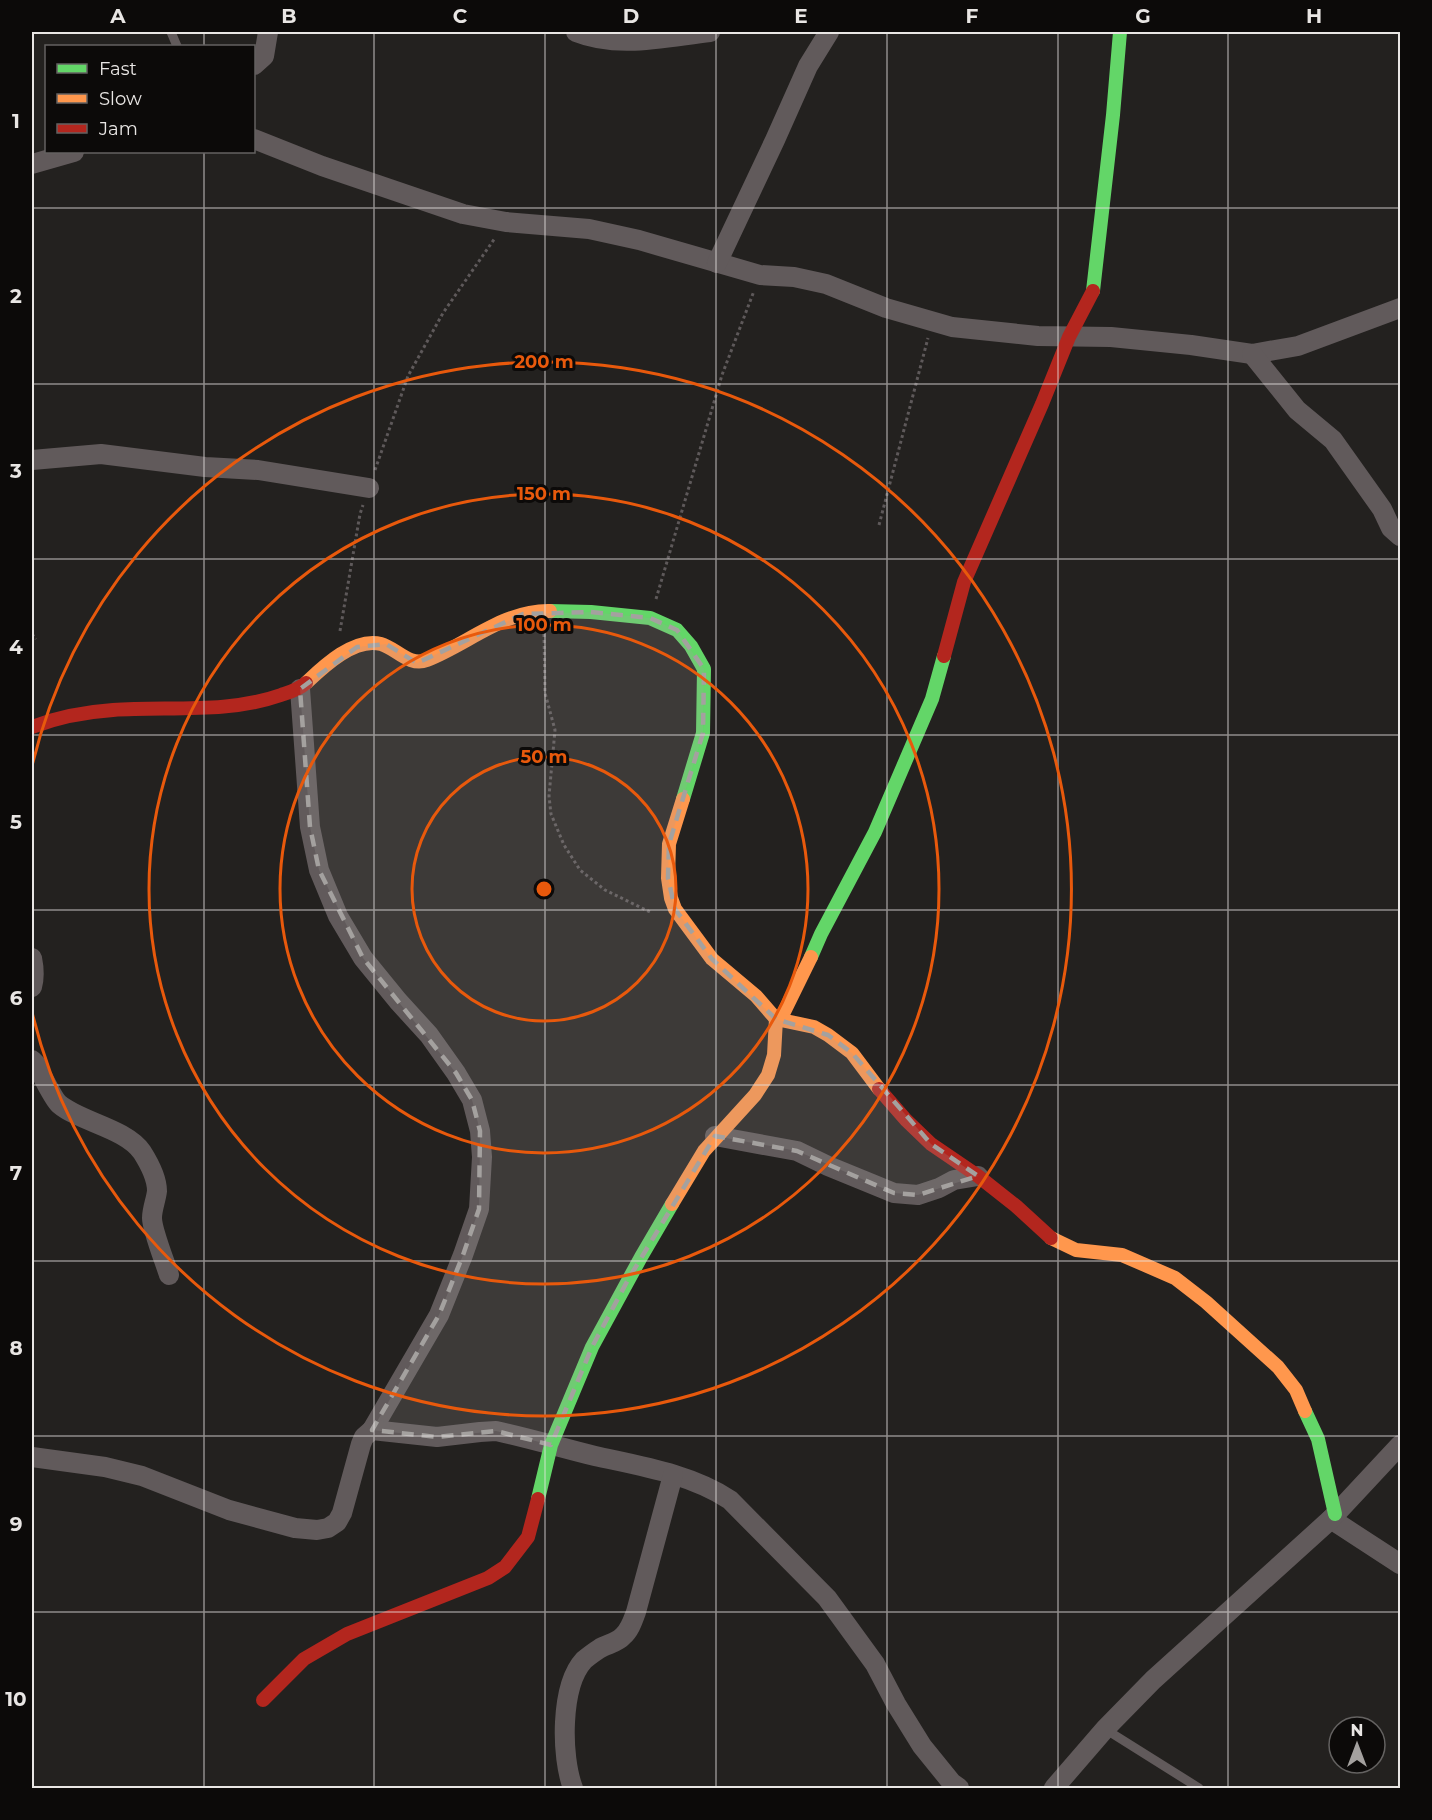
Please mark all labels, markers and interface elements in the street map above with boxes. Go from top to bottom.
text: A [109,4,126,28]
text: B [281,4,297,28]
text: C [453,4,468,28]
text: D [623,4,639,28]
text: E [794,4,808,28]
text: F [966,4,979,28]
text: G [1135,4,1151,28]
text: H [1306,4,1322,28]
legend [45,45,255,153]
text: Fast [99,58,137,80]
text: Slow [99,88,142,110]
text: 1 [12,109,20,133]
text: Jam [98,118,138,140]
text: 2 [10,284,22,308]
text: 200 m [514,351,574,373]
text: 3 [9,459,22,483]
text: 150 m [517,483,571,505]
text: 100 m [516,614,572,636]
text: 4 [9,635,23,659]
text: 50 m [521,746,567,768]
text: 5 [10,810,22,834]
centre of rings [534,879,554,899]
text: 6 [10,986,23,1010]
text: 7 [10,1161,22,1185]
text: 8 [9,1336,23,1360]
text: 9 [10,1512,22,1536]
text: 10 [5,1687,27,1711]
north arrow [1327,1715,1387,1775]
text: N [1351,1721,1363,1740]

